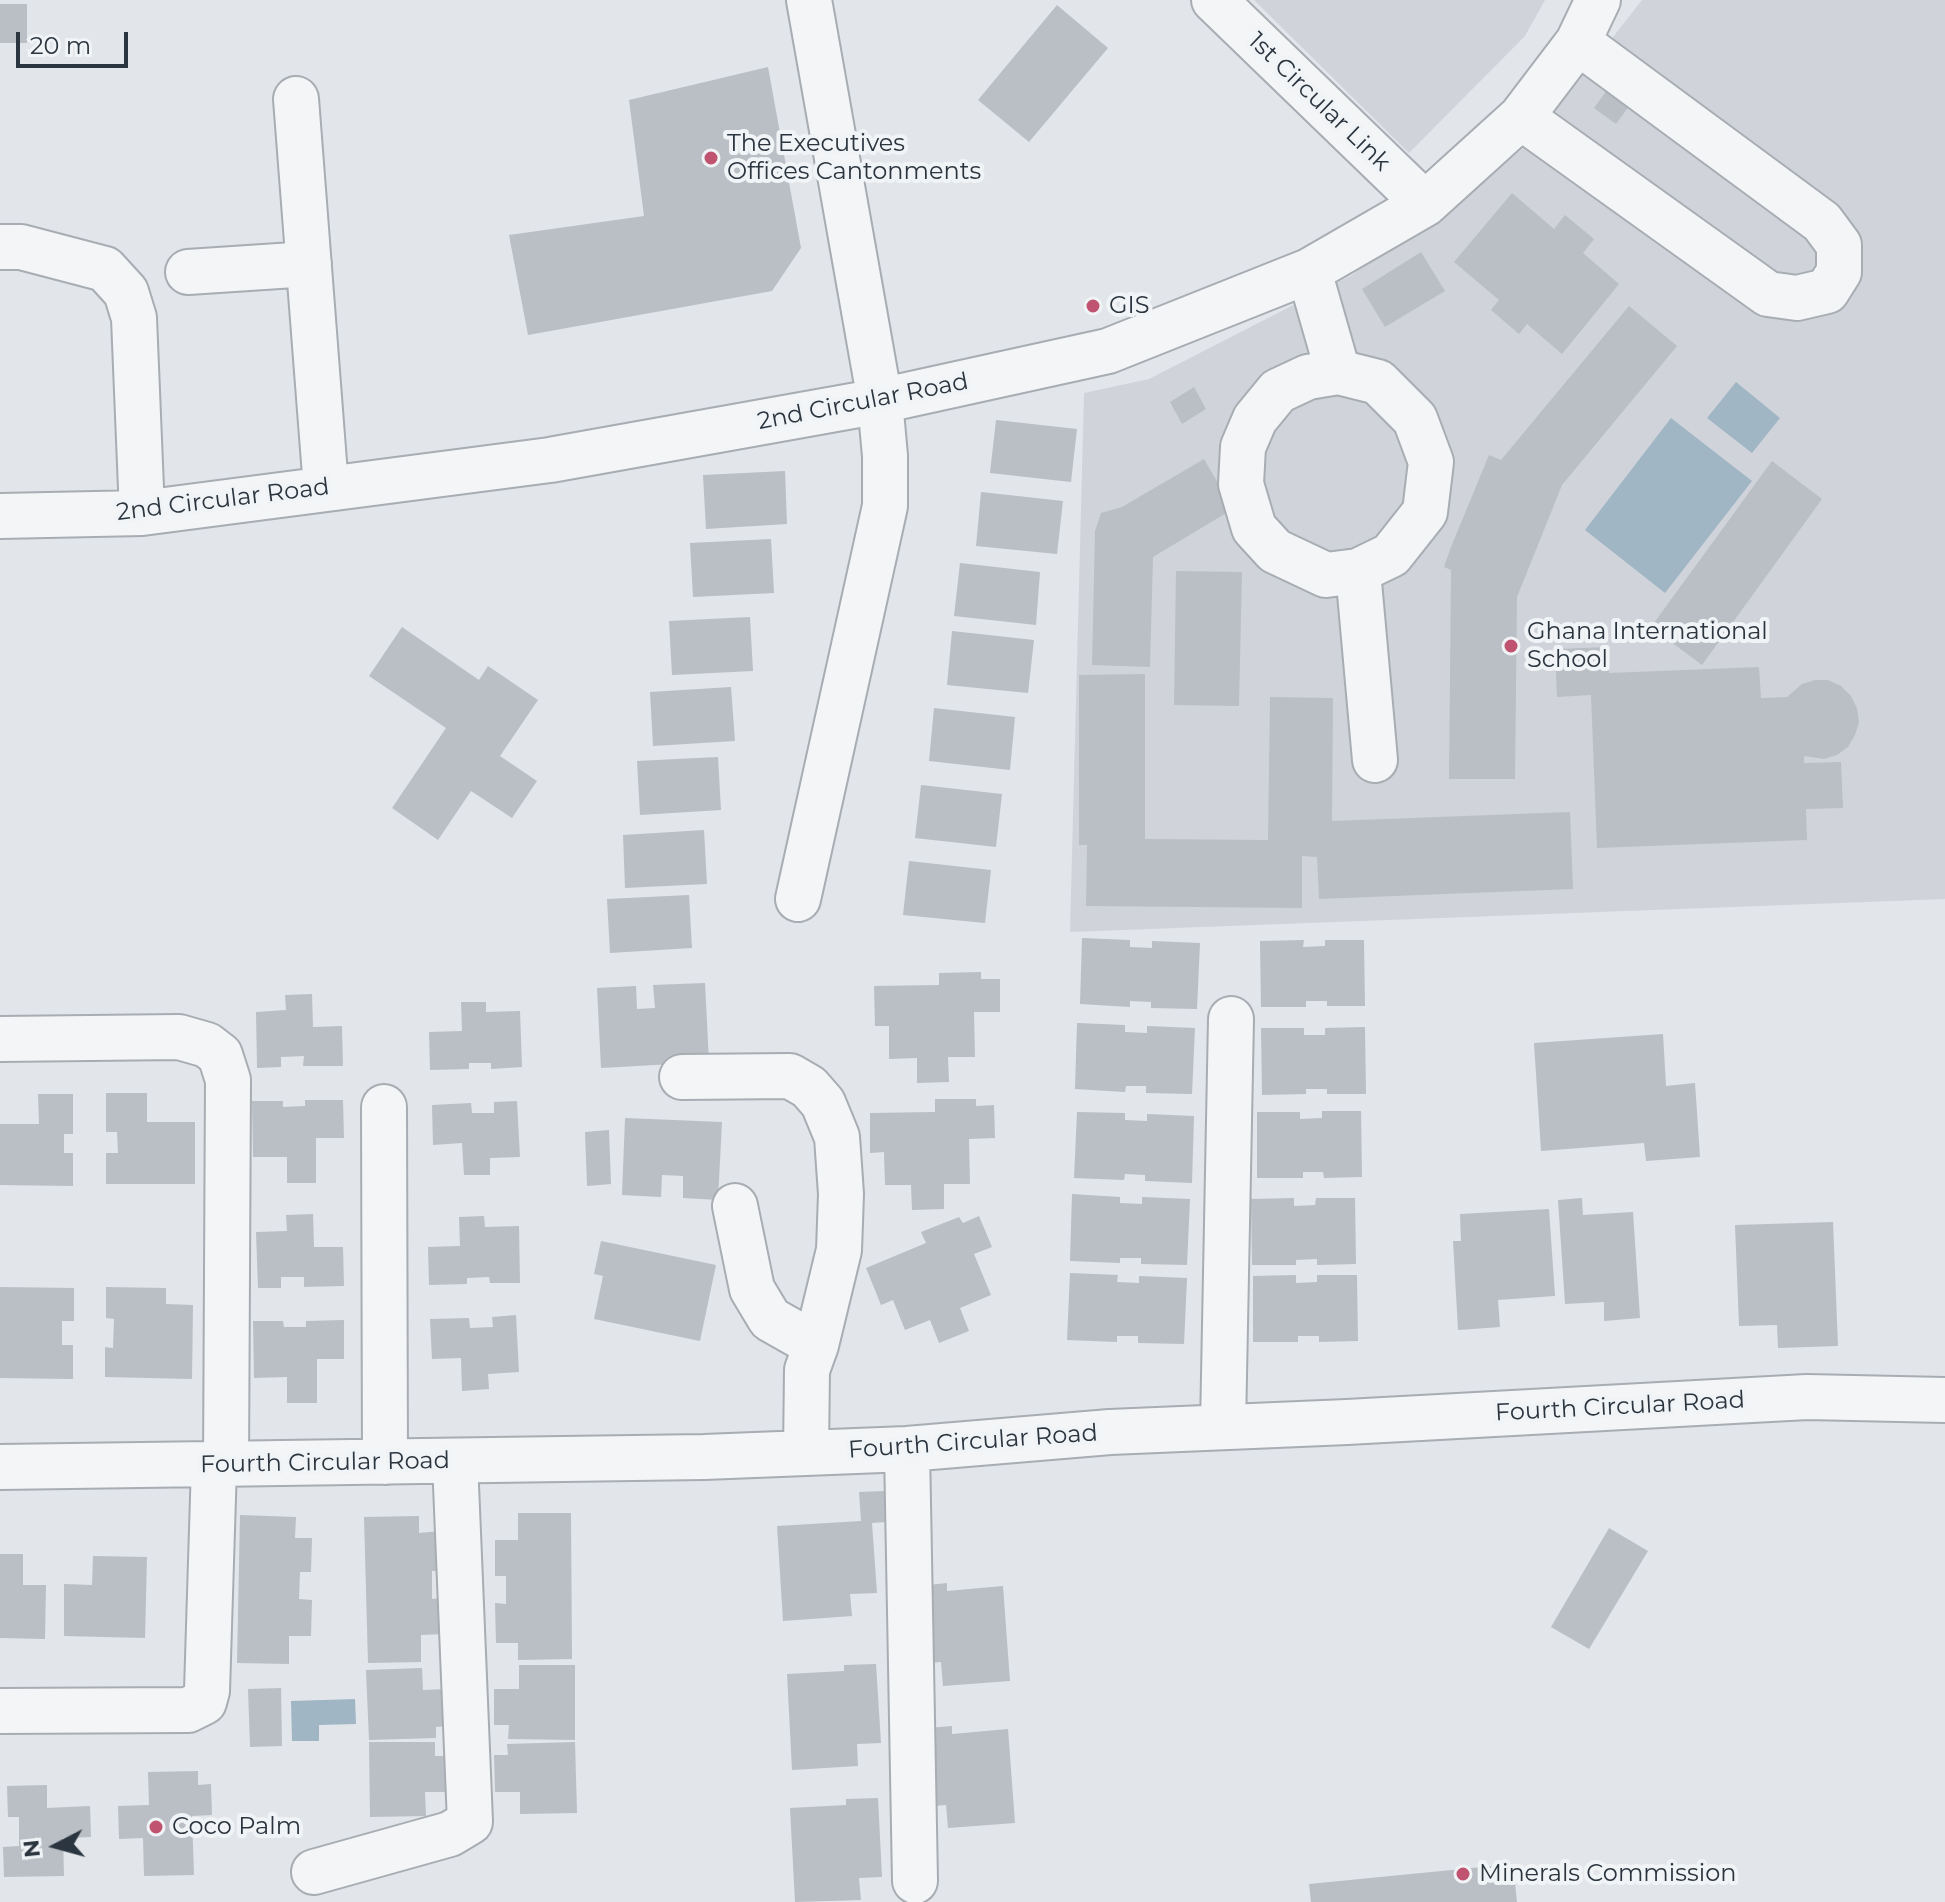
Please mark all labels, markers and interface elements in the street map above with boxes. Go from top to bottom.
scale bar [20,16,132,66]
street label: 1st Circular Link [1242,27,1396,177]
text: 20 m [30,31,91,60]
place label: The Executives Offices Cantonments [727,130,981,186]
marker: The Executives Offices Cantonments [702,149,720,167]
place label: GIS [1109,292,1150,320]
marker: GIS [1084,297,1102,315]
street label: 2nd Circular Road [755,367,971,437]
street label: 2nd Circular Road [115,473,331,527]
place label: Ghana International School [1527,618,1768,674]
marker: Ghana International School [1502,637,1520,655]
street label: Fourth Circular Road [1494,1386,1746,1428]
street label: Fourth Circular Road [847,1419,1099,1465]
street label: Fourth Circular Road [200,1446,450,1480]
north arrow [16,1806,96,1886]
place label: Coco Palm [172,1813,301,1841]
marker: Coco Palm [147,1818,165,1836]
text: N [17,1838,46,1859]
place label: Minerals Commission [1479,1860,1736,1888]
marker: Minerals Commission [1454,1865,1472,1883]

